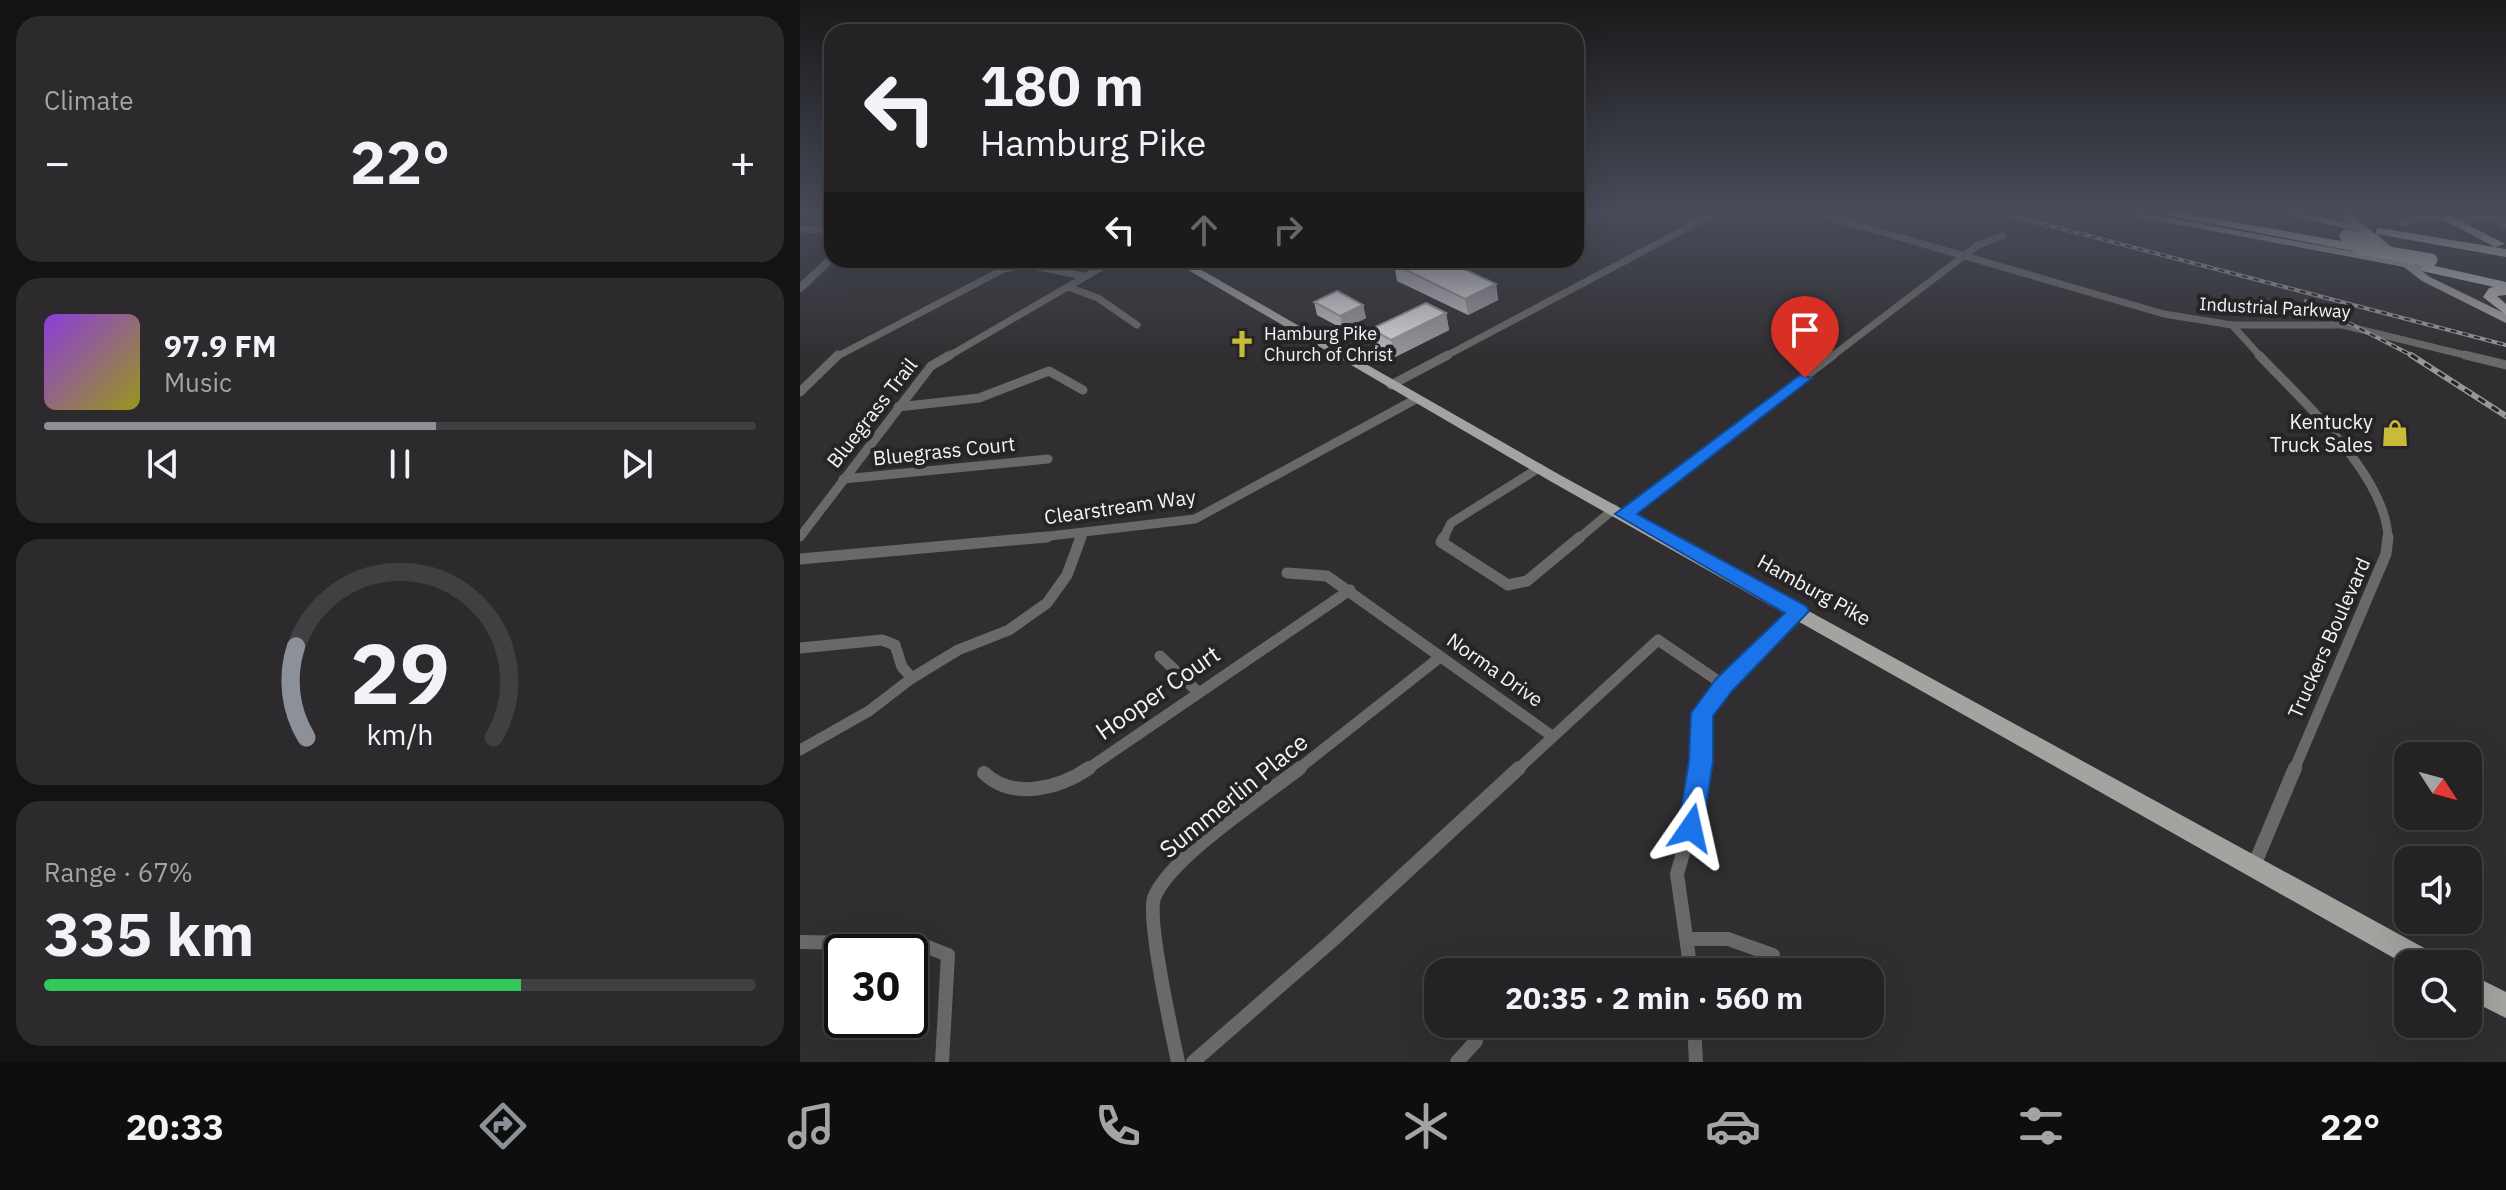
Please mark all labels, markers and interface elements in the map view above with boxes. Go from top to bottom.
text: 180 m [980,49,1144,121]
icon: left [848,56,952,160]
text: Climate [44,83,134,117]
text: Hamburg Pike [980,119,1206,166]
text: 22° [350,122,450,201]
text: − [44,133,70,190]
text: + [730,133,756,190]
icon: left [1098,208,1142,252]
icon: ahead [1182,208,1226,252]
icon: right [1266,208,1310,252]
street label: Industrial Parkway [2199,292,2351,323]
pin [1771,296,1839,378]
icon: arrive [1783,308,1827,352]
place label: Hamburg Pike Church of Christ [1264,322,1393,366]
text: 97.9 FM [164,326,277,365]
church icon: Hamburg Pike Church of Christ [1227,329,1257,359]
street label: Bluegrass Trail [820,352,923,473]
text: Music [164,365,232,399]
place label: Kentucky Truck Sales [2270,408,2373,458]
shop icon: Kentucky Truck Sales [2380,418,2410,448]
street label: Bluegrass Court [872,430,1016,471]
icon: previous [141,442,185,486]
icon: pause [378,442,422,486]
icon: next [615,442,659,486]
street label: Clearstream Way [1042,483,1197,531]
street label: Hamburg Pike [1753,547,1876,632]
street label: Truckers Boulevard [2281,553,2376,722]
text: 29 [350,618,450,726]
street label: Norma Drive [1442,626,1549,713]
street label: Hooper Court [1089,638,1226,747]
text: km/h [366,716,434,753]
street label: Summerlin Place [1152,725,1314,865]
north arrow [2394,742,2482,830]
map controls [2394,742,2482,1038]
position arrow [1649,786,1733,870]
button: sound [2394,846,2482,934]
text: Range · 67% [44,855,193,889]
text: 335 km [44,894,254,973]
speed limit sign: 30 [824,934,928,1038]
button: search [2394,950,2482,1038]
text: 20:35 · 2 min · 560 m [1505,978,1803,1017]
icon: directions [475,1098,531,1154]
icon: music [783,1098,839,1154]
icon: phone [1090,1098,1146,1154]
icon: climate [1398,1098,1454,1154]
icon: car [1705,1098,1761,1154]
icon: filters [2013,1098,2069,1154]
text: 20:33 [126,1103,224,1150]
text: 22° [2320,1103,2380,1150]

